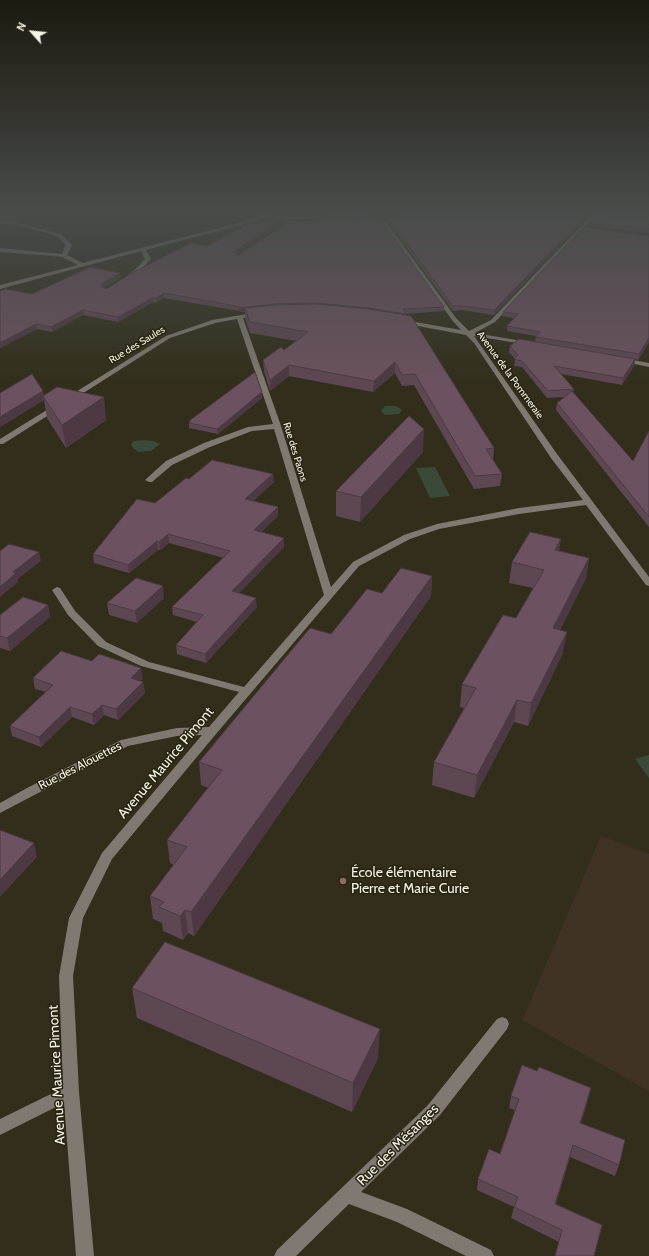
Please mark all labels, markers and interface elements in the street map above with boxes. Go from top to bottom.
north arrow [12,12,52,52]
text: N [13,20,29,33]
street label: Rue des Saules [107,324,167,366]
street label: Avenue de la Pommeraie [474,329,546,421]
street label: Rue des Paons [280,421,310,483]
street label: Avenue Maurice Pimont [115,704,217,822]
street label: Rue des Alouettes [36,739,124,793]
place label: École élémentaire Pierre et Marie Curie [351,865,469,898]
marker: École élémentaire Pierre et Marie Curie [338,876,348,886]
street label: Avenue Maurice Pimont [45,1005,69,1145]
street label: Rue des Mésanges [354,1101,442,1189]

